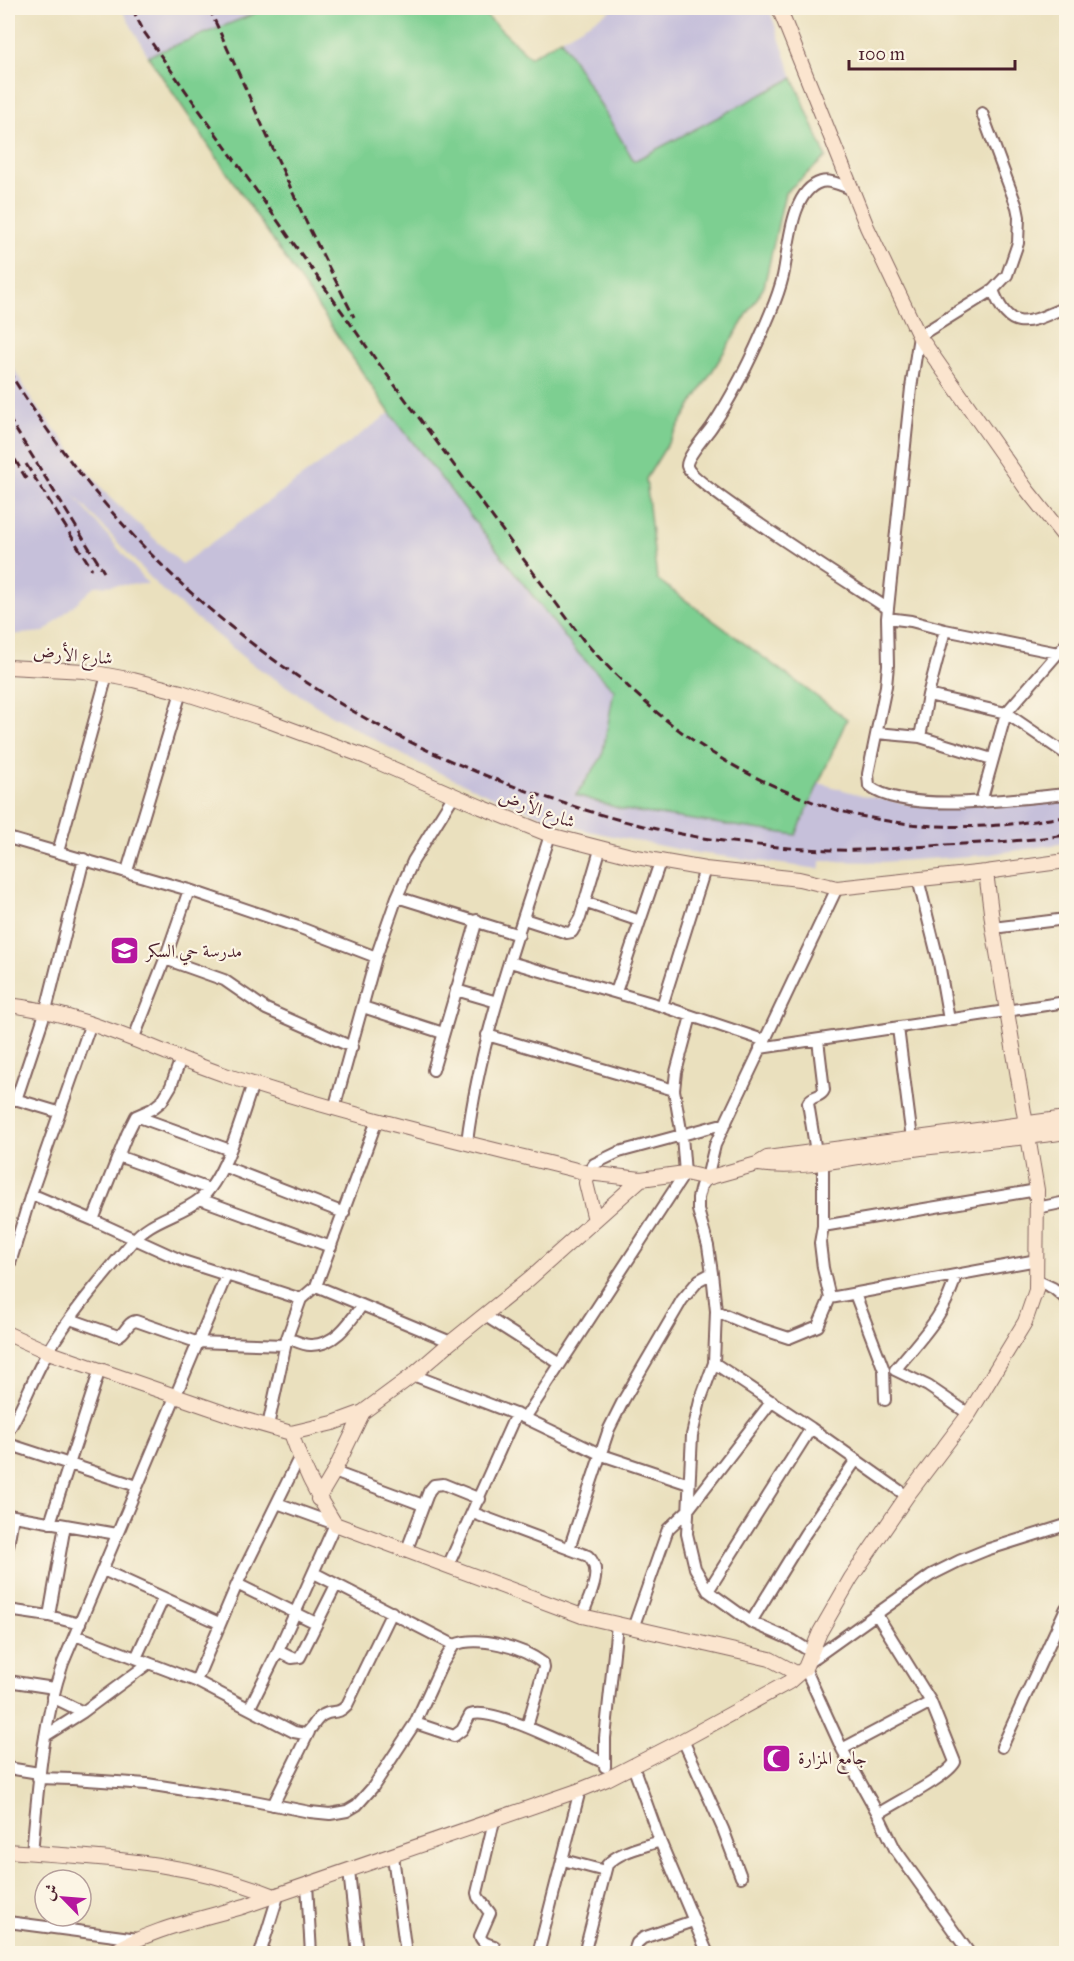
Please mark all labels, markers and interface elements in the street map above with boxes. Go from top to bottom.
scale bar [849,33,1016,71]
text: 100 m [858,43,905,65]
street label: شارع الأرض [32,639,114,673]
street label: شارع الأرض [494,783,579,837]
school or university icon: مدرسة حي السكر [109,935,141,967]
place label: مدرسة حي السكر [144,940,242,966]
mosque icon: جامع المزارة [761,1742,793,1774]
place label: جامع المزارة [798,1747,867,1774]
north arrow [33,1868,93,1928]
text: ش [38,1881,62,1903]

